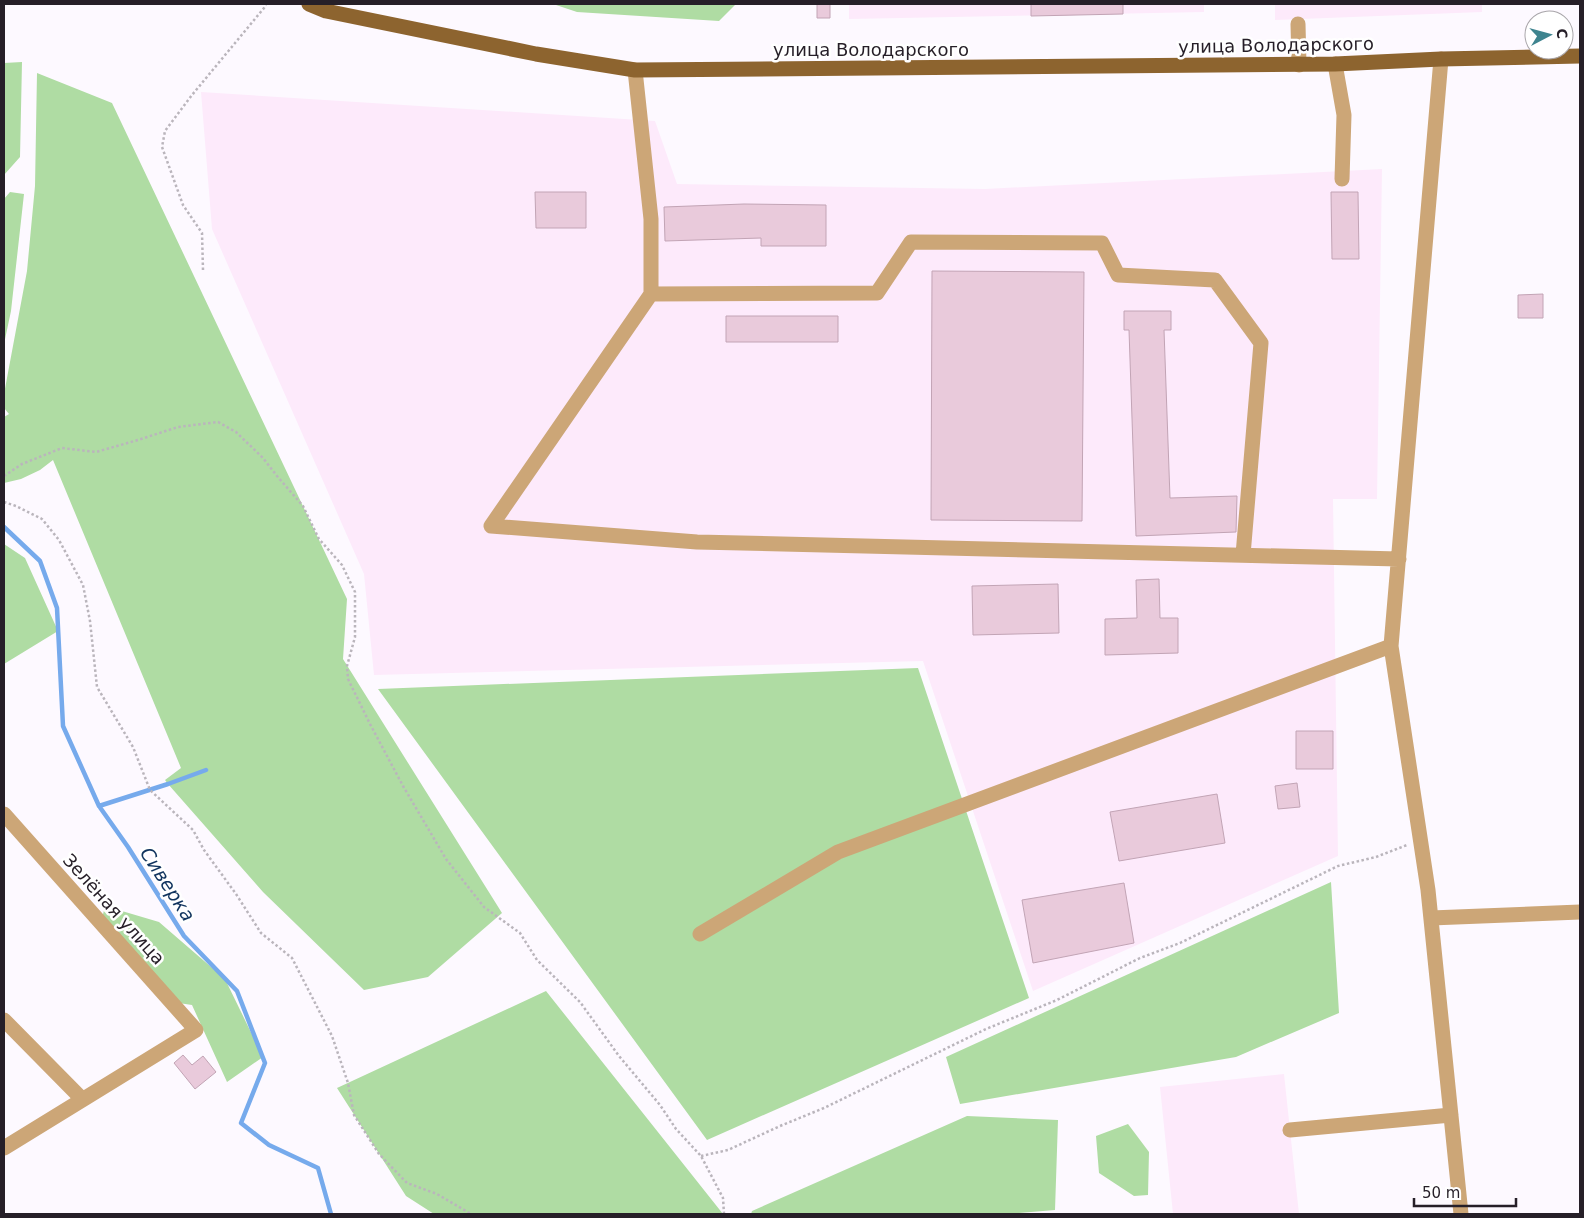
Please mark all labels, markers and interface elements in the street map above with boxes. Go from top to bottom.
north arrow [1524,10,1574,60]
text: С [1553,28,1570,40]
street label: улица Володарского [1178,33,1374,57]
street label: улица Володарского [773,39,969,60]
water label: Сиверка [136,843,200,925]
street label: Зелёная улица [59,849,169,969]
scale bar [1414,1176,1516,1208]
text: 50 m [1422,1184,1460,1202]

